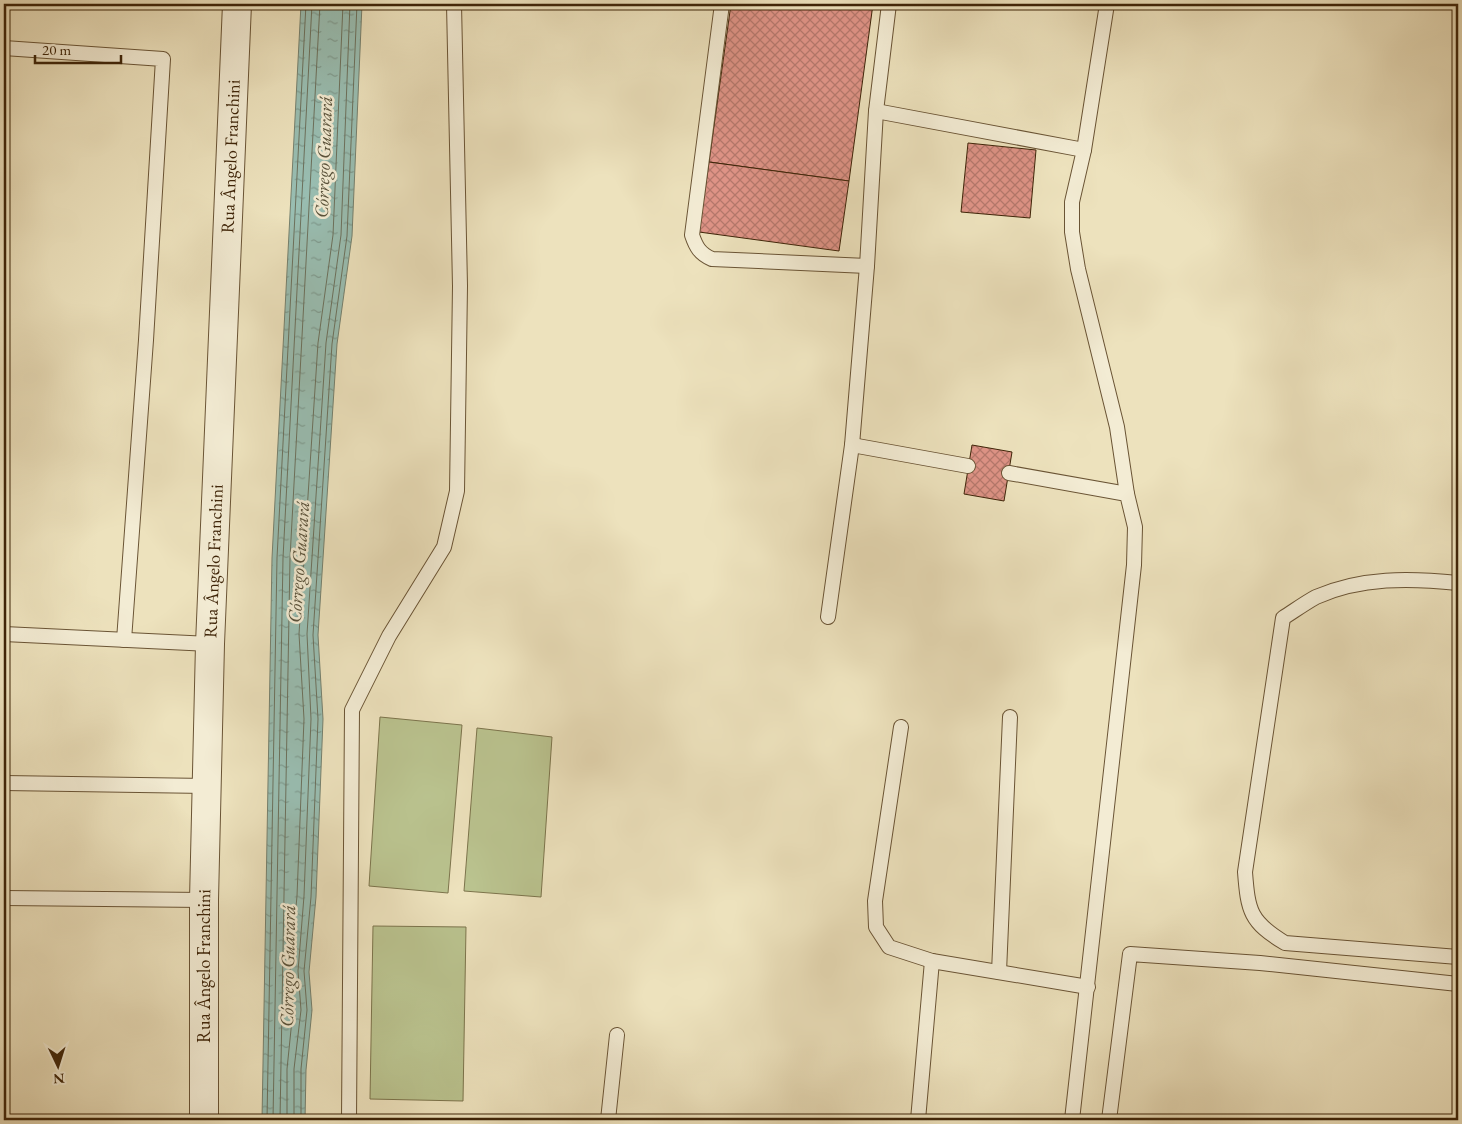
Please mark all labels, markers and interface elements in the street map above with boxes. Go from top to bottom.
scale bar [35,32,121,64]
text: 20 m [42,40,71,59]
street label: Rua Ângelo Franchini [215,79,245,234]
water label: Córrego Guarará [309,95,338,218]
street label: Rua Ângelo Franchini [198,483,228,638]
water label: Córrego Guarará [282,500,315,624]
street label: Rua Ângelo Franchini [192,888,215,1043]
water label: Córrego Guarará [274,904,301,1027]
north arrow [32,1042,82,1092]
text: N [52,1070,65,1088]

